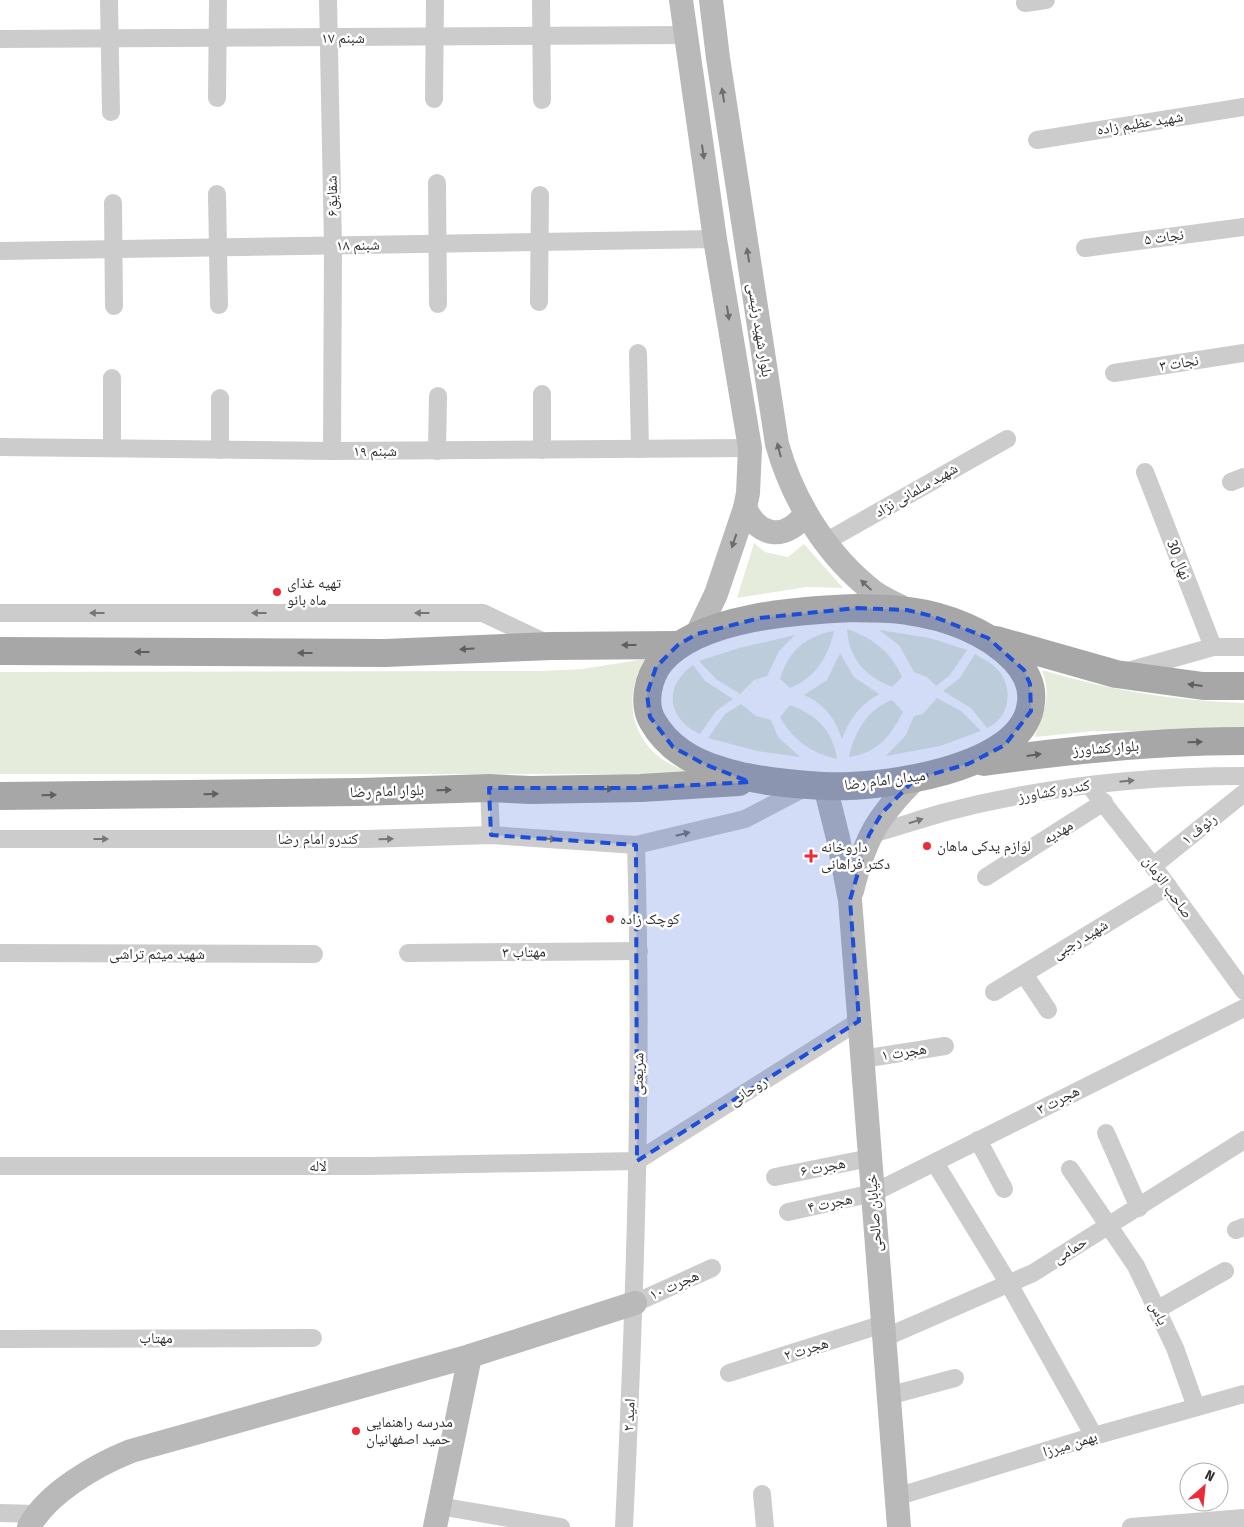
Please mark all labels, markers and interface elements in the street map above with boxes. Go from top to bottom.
street label: شبنم ۱۷ [321,29,365,48]
one-way arrow [719,86,727,102]
street label: شهید عظیم زاده [1096,107,1185,140]
one-way arrow [699,145,707,161]
street label: شقایق۶ [323,175,342,217]
street label: نجات ۵ [1143,225,1185,249]
street label: شبنم ۱۸ [336,236,380,255]
one-way arrow [744,247,752,263]
street label: بلوار شهید رئیسی [743,282,776,378]
one-way arrow [724,305,732,321]
street label: نجات ۳ [1158,351,1200,375]
street label: شبنم ۱۹ [353,442,397,461]
one-way arrow [775,443,783,458]
street label: شهید سلمانی نژاد [871,459,961,522]
one-way arrow [730,534,738,549]
street label: نهال 30 [1162,538,1195,583]
place label: تهیه غذای ماه بانو [287,574,342,609]
one-way arrow [860,579,872,591]
marker: تهیه غذای ماه بانو [271,586,283,598]
one-way arrow [88,609,104,617]
one-way arrow [251,609,267,617]
one-way arrow [413,609,429,617]
one-way arrow [621,641,637,649]
one-way arrow [459,646,475,654]
one-way arrow [134,648,150,656]
one-way arrow [296,649,312,657]
one-way arrow [1187,681,1203,689]
street label: بلوار کشاورز [1071,737,1140,759]
one-way arrow [1188,737,1204,745]
one-way arrow [1026,751,1042,759]
street label: میدان امام رضا [843,766,927,795]
street label: کندرو کشاورز [1016,776,1091,806]
one-way arrow [1119,777,1135,785]
street label: بلوار امام رضا [350,781,424,802]
one-way arrow [598,784,614,792]
one-way arrow [436,785,452,793]
one-way arrow [203,790,219,798]
one-way arrow [41,791,57,799]
street label: رئوف ۱ [1178,809,1220,849]
street label: مهدیه [1040,816,1076,848]
one-way arrow [909,817,924,825]
street label: کندرو امام رضا [278,830,358,849]
one-way arrow [676,830,691,838]
one-way arrow [378,834,394,842]
one-way arrow [93,835,109,843]
one-way arrow [541,836,557,844]
place label: لوازم یدکی ماهان [937,837,1031,856]
place label: داروخانه دکتر فراهانی [821,838,890,874]
marker: لوازم یدکی ماهان [921,840,933,852]
marker: داروخانه دکتر فراهانی [805,850,817,862]
street label: صاحب الزمان [1138,852,1197,922]
place label: کوچک زاده [620,910,680,928]
marker: کوچک زاده [604,913,616,925]
street label: شهید رجبی [1049,915,1112,963]
street label: مهتاب ۳ [502,943,546,961]
street label: شهید میثم تراشی [109,945,205,964]
street label: هجرت ۱ [880,1040,928,1064]
street label: شریعتی [629,1052,648,1096]
street label: روحانی [726,1073,771,1110]
street label: هجرت ۳ [1034,1082,1082,1118]
street label: هجرت ۶ [799,1154,847,1180]
street label: لاله [309,1157,327,1175]
street label: خیابان صالحی [862,1173,887,1253]
street label: هجرت ۴ [806,1189,854,1217]
street label: حمامی [1050,1232,1091,1268]
street label: هجرت ۱۰ [646,1266,702,1304]
street label: یاس [1145,1298,1172,1328]
street label: مهتاب [139,1329,173,1347]
street label: هجرت ۲ [782,1334,830,1364]
street label: امید ۲ [619,1398,639,1432]
place label: مدرسه راهنمایی حمید اصفهانیان [366,1413,453,1449]
marker: مدرسه راهنمایی حمید اصفهانیان [350,1425,362,1437]
street label: بهمن میرزا [1041,1427,1100,1462]
north arrow [1179,1462,1229,1512]
text: N [1202,1466,1217,1485]

